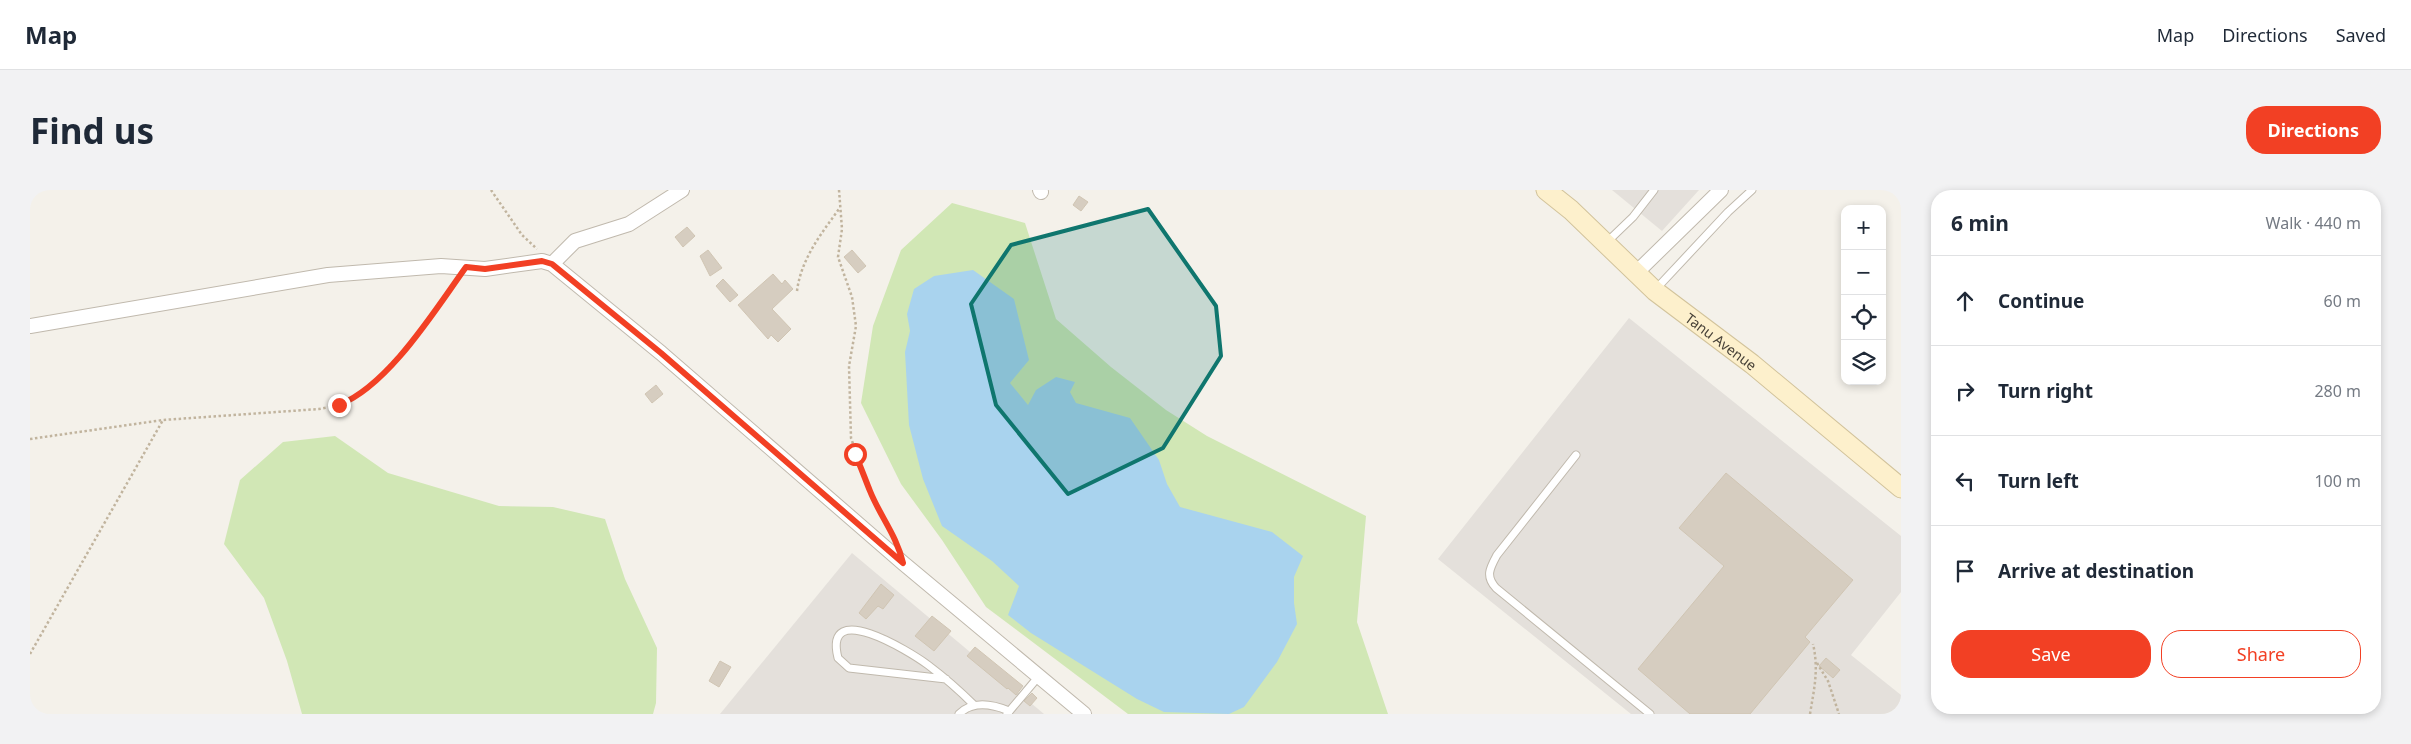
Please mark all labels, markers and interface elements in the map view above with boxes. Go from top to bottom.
text: Map [25,18,77,51]
text: Map [2157,23,2194,47]
text: Directions [2222,23,2308,47]
text: Saved [2336,23,2386,47]
button: Directions [2246,106,2381,154]
text: Find us [30,107,154,154]
map controls [1841,205,1886,385]
button: + [1841,205,1886,250]
text: 6 min [1951,209,2009,237]
text: Walk · 440 m [2266,212,2361,234]
button: − [1841,250,1886,295]
icon: ahead [1951,287,1979,315]
text: Continue [1998,288,2084,314]
text: 60 m [2324,290,2361,312]
button: locate [1841,295,1886,340]
street label: Tanu Avenue [1682,308,1761,374]
button: layers [1841,340,1886,385]
icon: right [1951,377,1979,405]
text: Turn right [1998,378,2093,404]
text: 280 m [2314,380,2361,402]
route end [328,394,351,417]
route start [844,443,867,466]
icon: left [1951,467,1979,495]
text: Turn left [1998,468,2079,494]
text: 100 m [2314,470,2361,492]
icon: arrive [1951,557,1979,585]
text: Arrive at destination [1998,558,2194,584]
button: Save [1951,630,2151,678]
button: Share [2161,630,2361,678]

